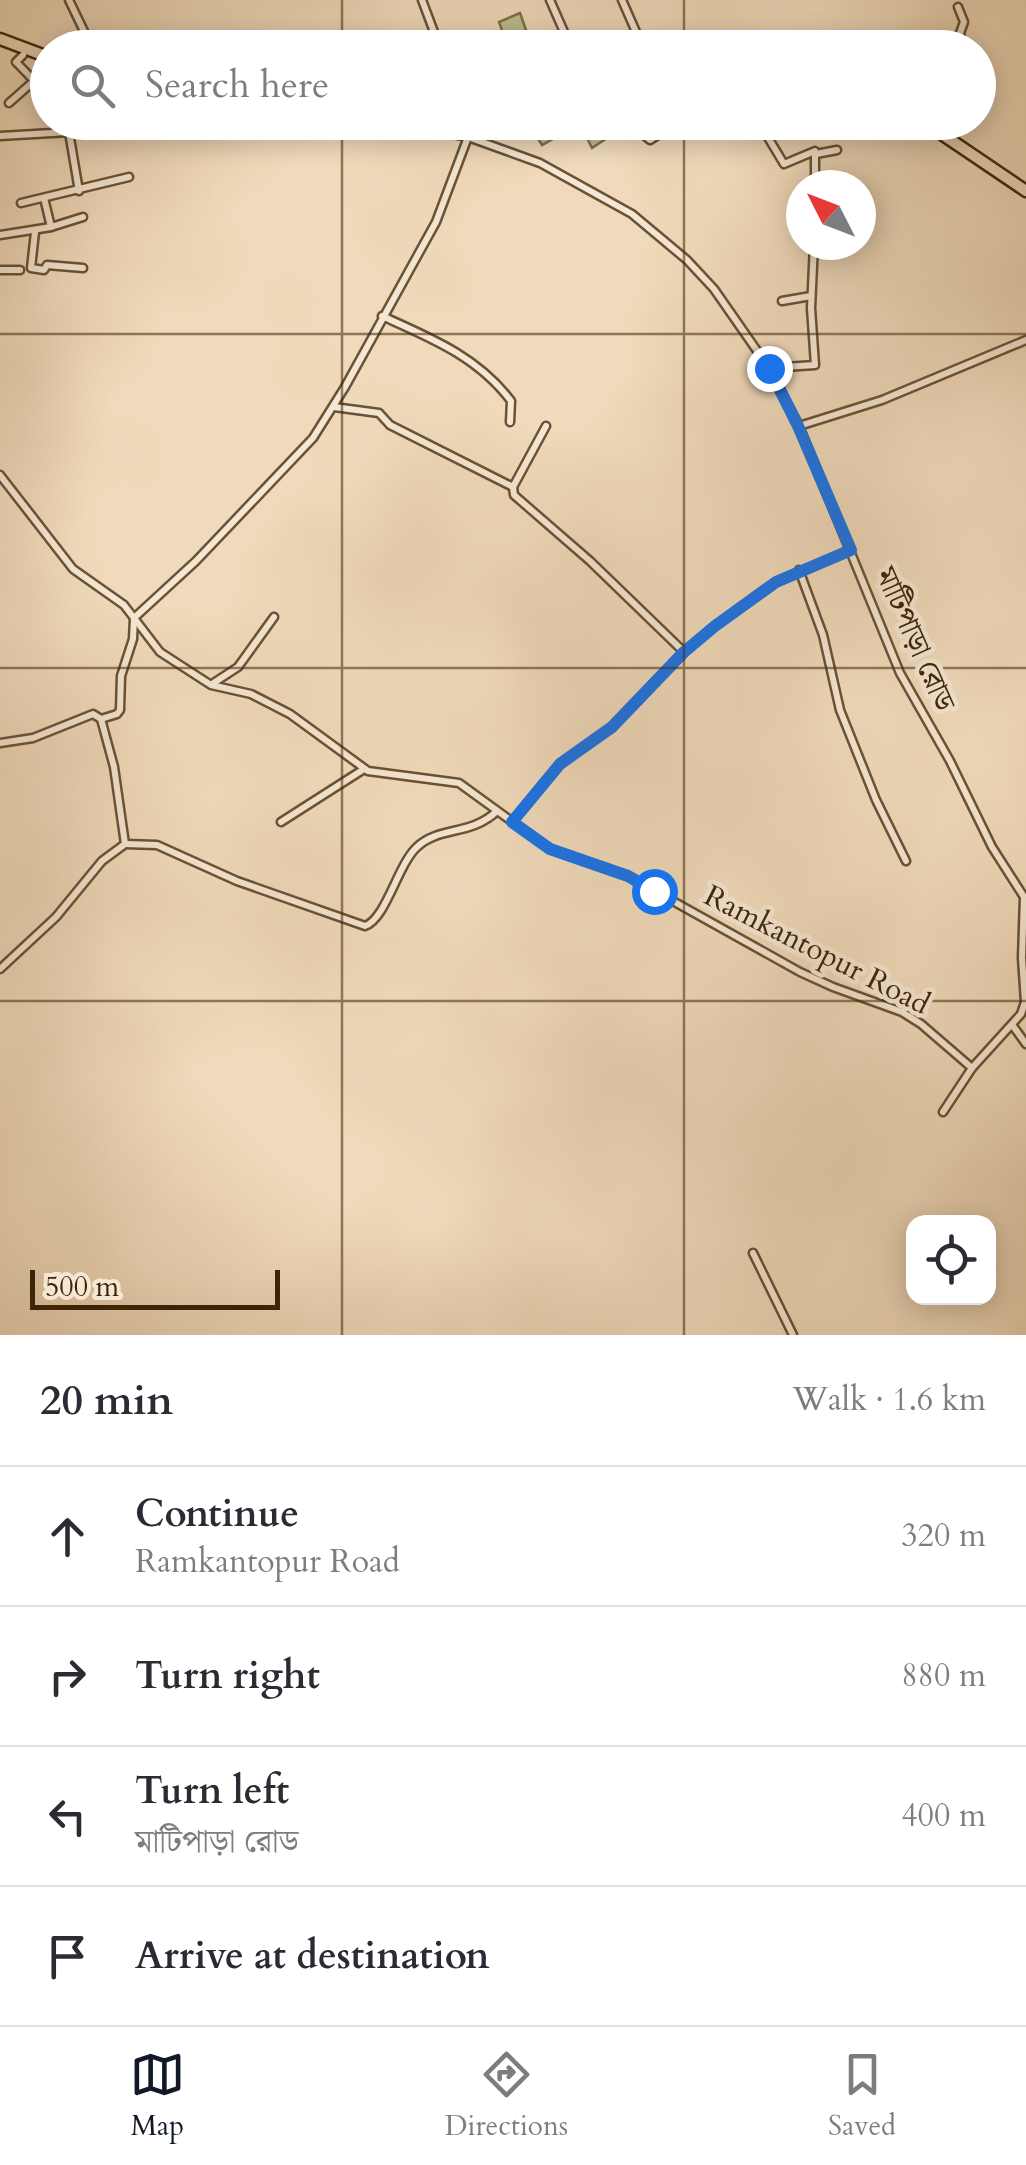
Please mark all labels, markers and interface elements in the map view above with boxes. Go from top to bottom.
search box [30,30,996,140]
icon: search [65,58,120,113]
text: Search here [145,59,329,111]
north arrow [786,170,876,260]
route end [747,346,793,392]
street label: মাটিপাড়া রোড [865,560,966,719]
route start [632,869,678,915]
street label: Ramkantopur Road [697,875,937,1025]
map controls [906,1215,996,1305]
button: locate [906,1215,996,1305]
scale bar [30,1265,280,1310]
text: 500 m [45,1268,119,1306]
text: 20 min [40,1372,173,1429]
text: Walk · 1.6 km [793,1378,986,1422]
text: Continue [135,1488,299,1540]
icon: ahead [40,1509,95,1564]
text: 320 m [901,1514,986,1558]
text: Ramkantopur Road [135,1540,400,1584]
icon: right [40,1649,95,1704]
text: Turn right [135,1650,320,1702]
text: 880 m [901,1654,986,1698]
text: Turn left [135,1765,289,1817]
icon: left [40,1789,95,1844]
text: 400 m [901,1794,986,1838]
text: মাটিপাড়া রোড [135,1820,299,1864]
icon: arrive [40,1929,95,1984]
text: Arrive at destination [135,1930,490,1982]
tab: Map [130,2047,185,2145]
tab: Directions [445,2047,568,2145]
tab: Saved [828,2047,896,2145]

